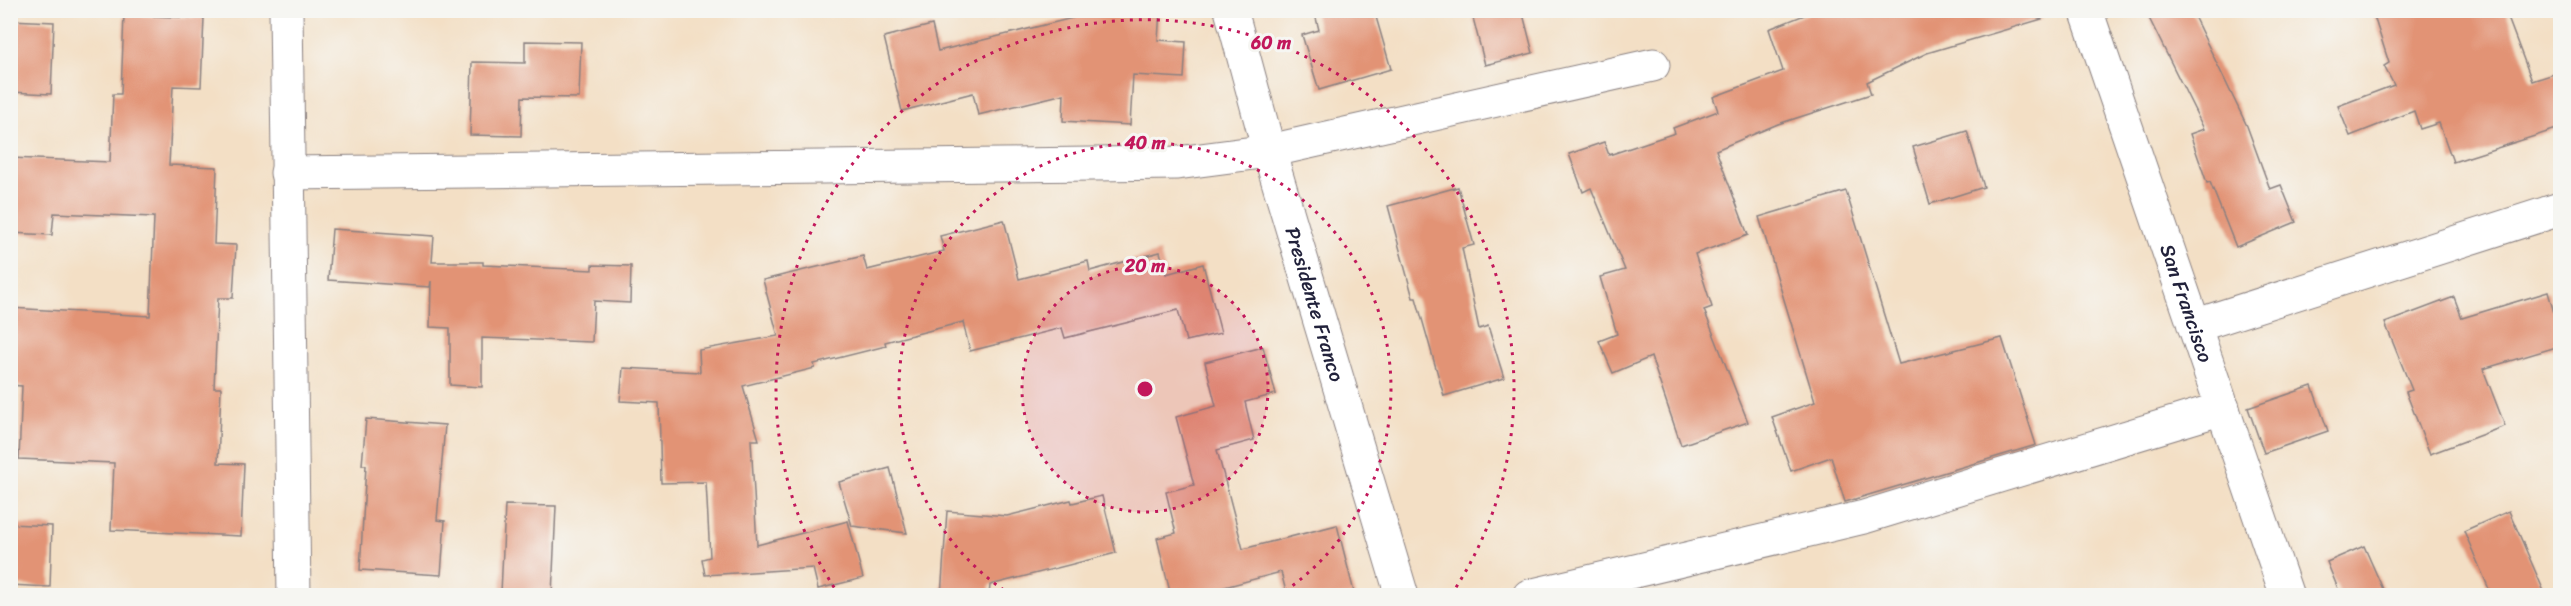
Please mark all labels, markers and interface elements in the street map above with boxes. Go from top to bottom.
text: 60 m [1250,27,1291,59]
text: 40 m [1123,127,1166,159]
street label: Presidente Franco [1275,223,1354,386]
street label: San Francisco [2150,239,2223,367]
text: 20 m [1124,250,1165,282]
centre of rings [1135,379,1155,399]

